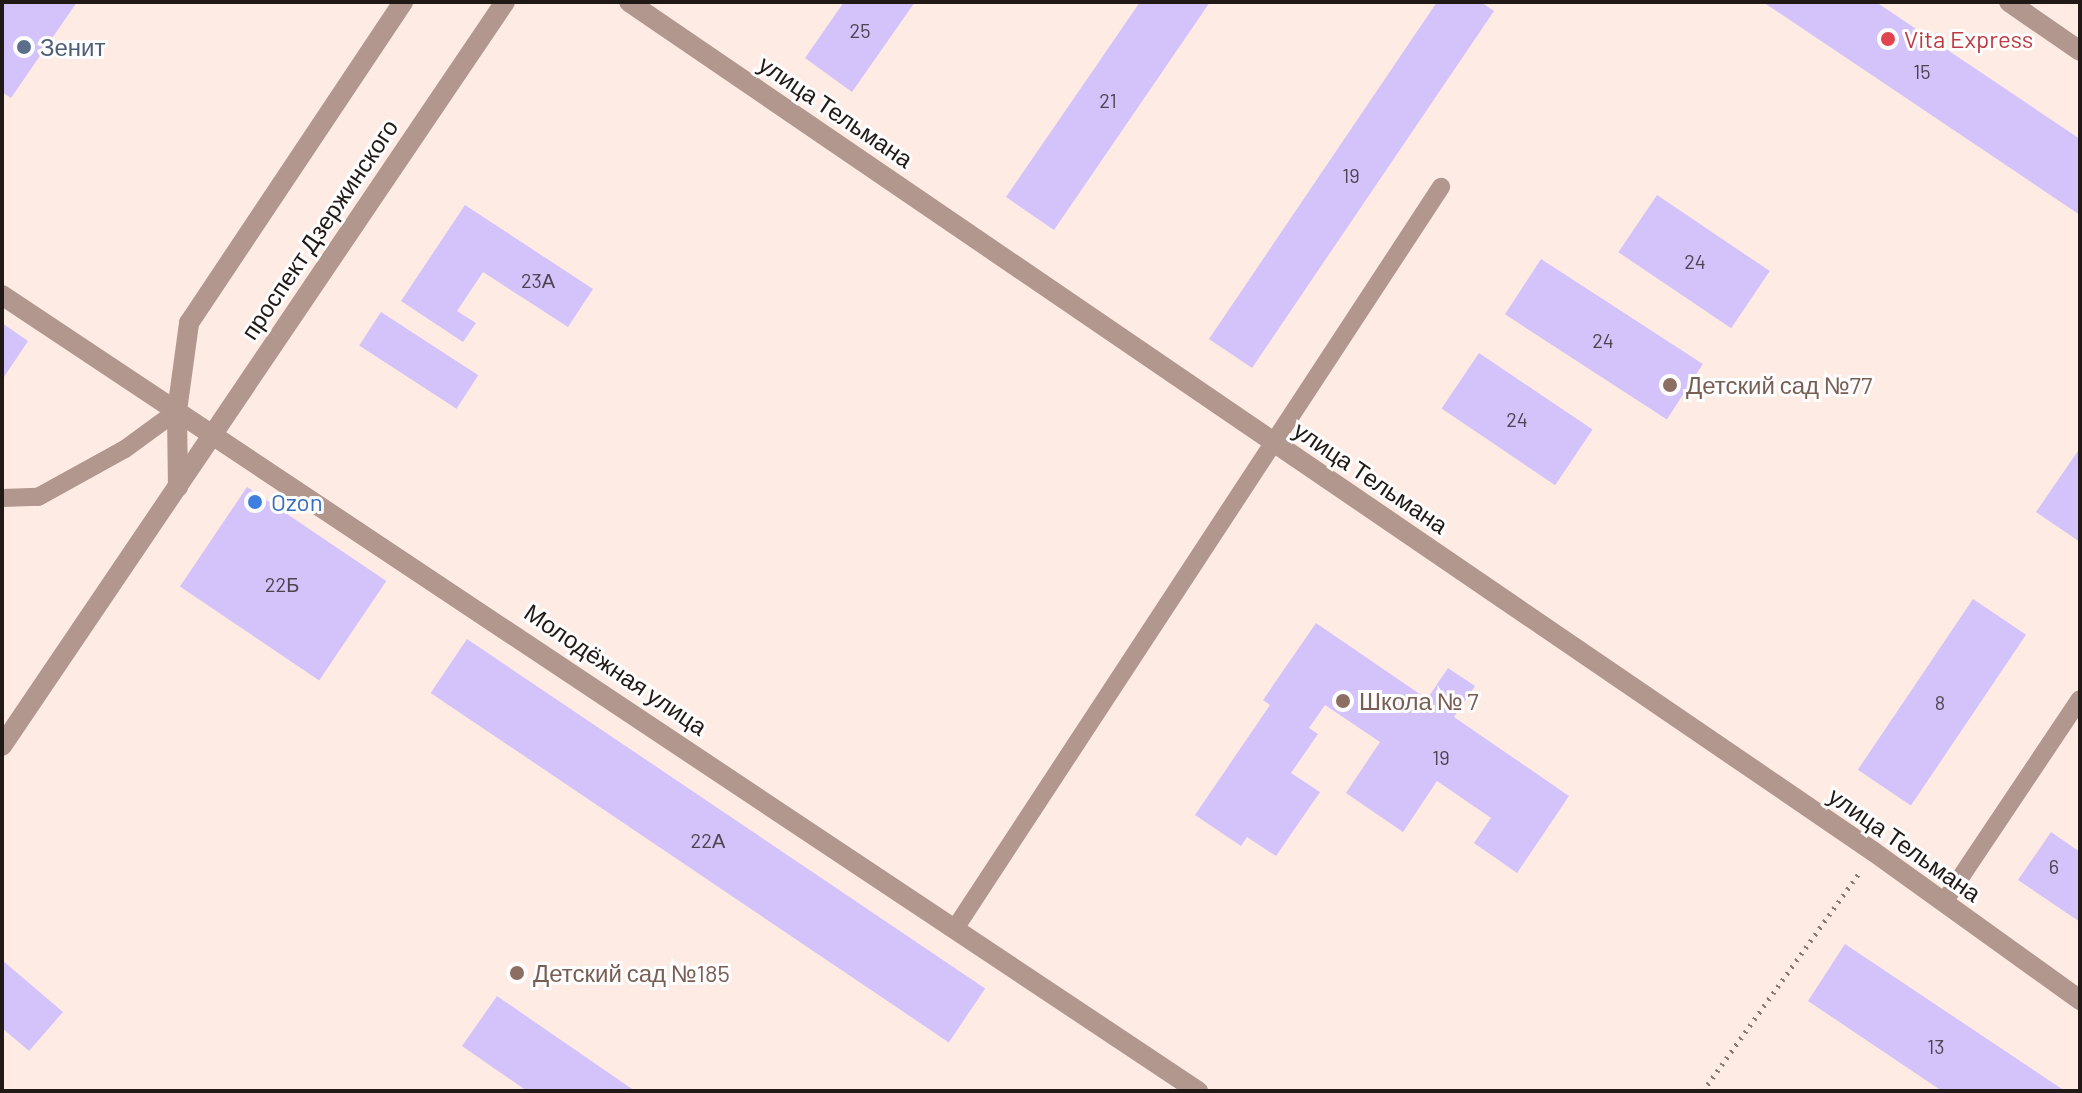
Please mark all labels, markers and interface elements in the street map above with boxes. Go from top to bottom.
house number: 25 [850,18,870,42]
place label: Vita Express [1904,25,2033,53]
marker: Vita Express [1879,30,1897,48]
place label: Зенит [40,33,105,61]
marker: Зенит [15,38,33,56]
street label: улица Тельмана [754,49,918,173]
house number: 15 [1913,59,1931,83]
house number: 21 [1099,88,1117,112]
street label: проспект Дзержинского [235,113,403,345]
house number: 19 [1342,163,1360,187]
house number: 24 [1684,249,1706,273]
house number: 23А [521,268,555,292]
house number: 24 [1592,328,1614,352]
place label: Детский сад №77 [1686,371,1872,399]
marker: Детский сад №77 [1661,376,1679,394]
house number: 24 [1506,407,1528,431]
street label: улица Тельмана [1289,415,1453,539]
place label: Ozon [271,488,323,516]
marker: Ozon [246,493,264,511]
house number: 22Б [265,572,299,596]
street label: Молодёжная улица [519,597,713,741]
place label: Школа № 7 [1359,687,1479,715]
house number: 8 [1935,690,1945,714]
marker: Школа № 7 [1334,692,1352,710]
house number: 19 [1432,745,1450,769]
street label: улица Тельмана [1823,781,1987,907]
house number: 22А [691,828,725,852]
house number: 6 [2049,854,2059,878]
place label: Детский сад №185 [533,959,730,987]
marker: Детский сад №185 [508,964,526,982]
house number: 13 [1927,1034,1945,1058]

